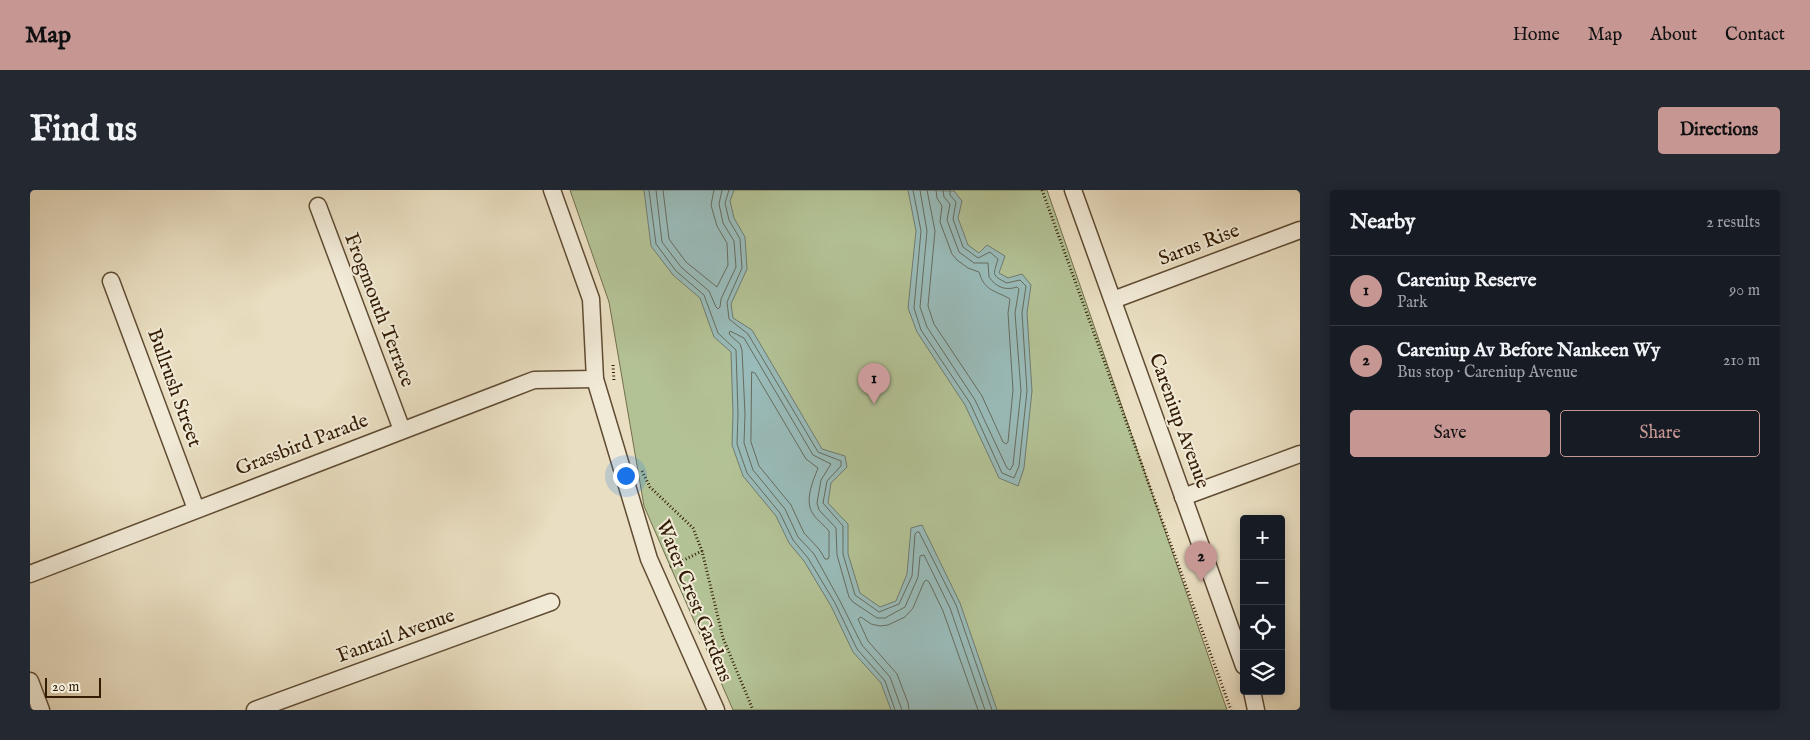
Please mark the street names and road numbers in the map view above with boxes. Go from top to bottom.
street label: Sarus Rise [1155,218,1243,272]
street label: Frogmouth Terrace [338,230,420,390]
street label: Bullrush Street [141,325,207,451]
street label: Careniup Avenue [1143,350,1215,492]
street label: Grassbird Parade [232,408,372,482]
street label: Water Crest Gardens [650,516,738,686]
street label: Fantail Avenue [334,603,458,669]

